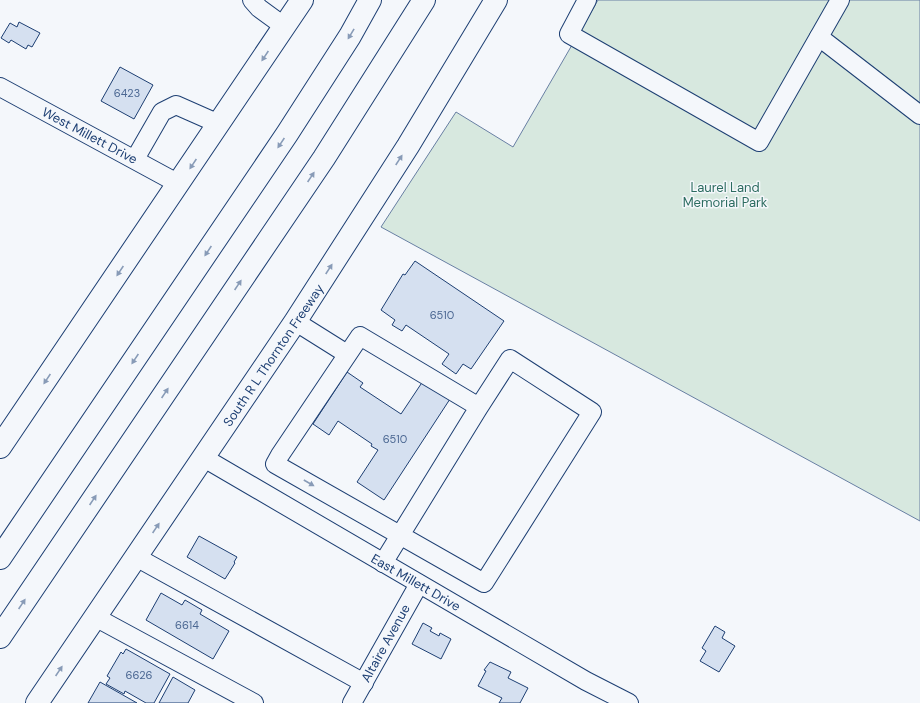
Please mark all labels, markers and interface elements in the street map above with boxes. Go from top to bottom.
one-way arrow [347,28,354,40]
one-way arrow [261,51,269,61]
house number: 6423 [114,86,140,100]
street label: West Millett Drive [39,103,140,168]
one-way arrow [277,138,285,148]
one-way arrow [396,154,403,166]
one-way arrow [189,159,197,169]
one-way arrow [307,172,315,182]
park label: Laurel Land Memorial Park [683,179,768,211]
one-way arrow [204,246,212,256]
one-way arrow [326,263,333,275]
one-way arrow [116,266,124,277]
one-way arrow [234,280,242,290]
street label: South R L Thornton Freeway [219,281,328,430]
house number: 6510 [430,308,454,322]
one-way arrow [131,353,139,364]
one-way arrow [43,373,50,385]
one-way arrow [161,388,169,398]
house number: 6510 [383,432,407,446]
one-way arrow [303,480,315,487]
one-way arrow [89,495,97,506]
one-way arrow [152,523,160,534]
street label: East Millett Drive [368,550,464,615]
one-way arrow [18,599,26,610]
street label: Altaire Avenue [357,601,414,685]
house number: 6614 [175,618,199,632]
one-way arrow [55,666,63,676]
house number: 6626 [126,668,152,682]

